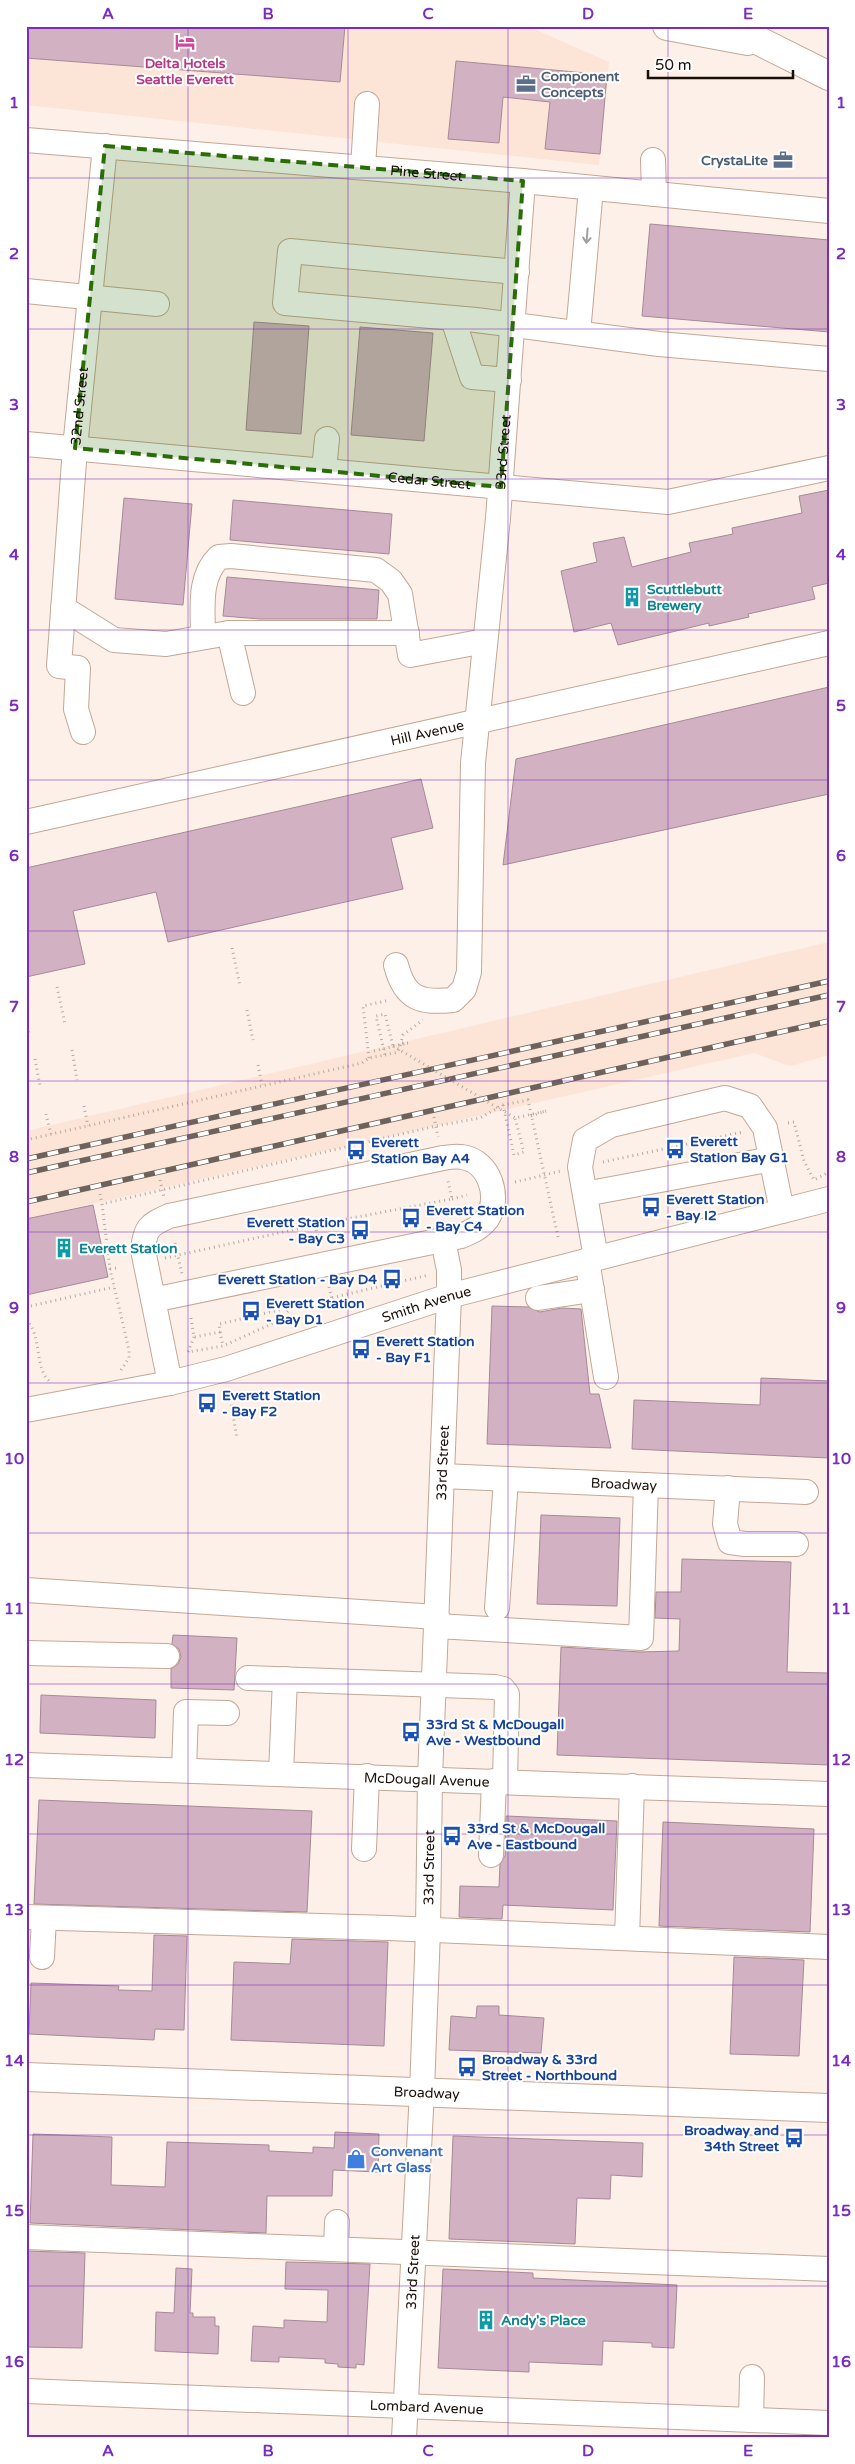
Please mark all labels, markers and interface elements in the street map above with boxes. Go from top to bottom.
text: A [102,4,114,24]
text: B [262,4,274,24]
text: C [422,4,434,24]
text: D [582,4,594,24]
text: E [743,4,753,24]
hotel icon: Delta Hotels Seattle Everett [174,31,196,53]
scale bar [648,48,792,80]
place label: Delta Hotels Seattle Everett [136,55,235,88]
text: 50 m [655,56,692,74]
place label: Component Concepts [541,68,620,101]
office icon: Component Concepts [515,73,537,95]
text: 1 [9,93,19,113]
text: 1 [836,93,846,113]
office icon: CrystaLite [772,149,794,171]
place label: CrystaLite [701,152,768,169]
street label: Pine Street [390,162,464,185]
one-way arrow [582,228,592,244]
text: 2 [9,244,19,264]
text: 2 [836,244,846,264]
street label: 32nd Street [67,365,92,446]
text: 3 [9,395,19,415]
text: 3 [836,395,846,415]
street label: 33rd Street [492,413,515,490]
street label: Cedar Street [387,469,472,493]
text: 4 [9,545,19,565]
text: 4 [836,545,846,565]
place label: Scuttlebutt Brewery [647,581,722,614]
building icon: Scuttlebutt Brewery [621,586,643,608]
text: 5 [9,696,19,716]
text: 5 [836,696,846,716]
street label: Hill Avenue [389,717,466,749]
text: 6 [9,846,19,866]
text: 6 [836,846,846,866]
text: 7 [9,997,19,1017]
text: 7 [836,997,846,1017]
place label: Everett Station Bay G1 [690,1133,789,1166]
place label: Everett Station Bay A4 [371,1134,470,1167]
bus stop icon: Everett Station Bay G1 [664,1138,686,1160]
bus stop icon: Everett Station Bay A4 [345,1139,367,1161]
text: 8 [9,1147,19,1167]
text: 8 [836,1147,846,1167]
place label: Everett Station - Bay I2 [666,1191,765,1224]
bus stop icon: Everett Station - Bay I2 [640,1196,662,1218]
place label: Everett Station - Bay C4 [426,1202,525,1235]
bus stop icon: Everett Station - Bay C4 [400,1207,422,1229]
place label: Everett Station - Bay C3 [246,1214,345,1247]
bus stop icon: Everett Station - Bay C3 [349,1219,371,1241]
building icon: Everett Station [53,1237,75,1259]
place label: Everett Station [79,1240,178,1257]
bus stop icon: Everett Station - Bay D4 [381,1268,403,1290]
place label: Everett Station - Bay D4 [217,1271,377,1288]
street label: Smith Avenue [380,1283,473,1326]
place label: Everett Station - Bay D1 [266,1295,365,1328]
text: 9 [9,1298,19,1318]
text: 9 [836,1298,846,1318]
bus stop icon: Everett Station - Bay D1 [240,1300,262,1322]
place label: Everett Station - Bay F1 [376,1333,475,1366]
bus stop icon: Everett Station - Bay F1 [350,1338,372,1360]
place label: Everett Station - Bay F2 [222,1387,321,1420]
bus stop icon: Everett Station - Bay F2 [196,1392,218,1414]
street label: 33rd Street [433,1424,453,1501]
text: 10 [4,1449,24,1469]
text: 10 [831,1449,851,1469]
street label: Broadway [590,1475,658,1494]
text: 11 [4,1599,24,1619]
text: 11 [831,1599,851,1619]
place label: 33rd St & McDougall Ave - Westbound [426,1716,564,1749]
bus stop icon: 33rd St & McDougall Ave - Westbound [400,1721,422,1743]
text: 12 [4,1750,24,1770]
text: 12 [831,1750,851,1770]
street label: McDougall Avenue [364,1769,490,1791]
place label: 33rd St & McDougall Ave - Eastbound [467,1820,605,1853]
bus stop icon: 33rd St & McDougall Ave - Eastbound [441,1825,463,1847]
street label: 33rd Street [420,1829,438,1905]
text: 13 [4,1900,24,1920]
text: 13 [831,1900,851,1920]
text: 14 [4,2051,24,2071]
place label: Broadway & 33rd Street - Northbound [482,2051,617,2084]
text: 14 [831,2051,851,2071]
bus stop icon: Broadway & 33rd Street - Northbound [456,2056,478,2078]
street label: Broadway [393,2083,461,2103]
place label: Broadway and 34th Street [684,2122,780,2155]
bus stop icon: Broadway and 34th Street [783,2127,805,2149]
place label: Convenant Art Glass [371,2143,443,2176]
shop icon: Convenant Art Glass [345,2148,367,2170]
text: 15 [4,2201,24,2221]
text: 15 [831,2201,851,2221]
street label: 33rd Street [403,2234,424,2310]
building icon: Andy's Place [475,2309,497,2331]
place label: Andy's Place [501,2312,586,2329]
text: 16 [4,2352,24,2372]
text: 16 [831,2352,851,2372]
street label: Lombard Avenue [369,2397,484,2418]
text: A [102,2441,114,2461]
text: B [262,2441,274,2461]
text: C [422,2441,434,2461]
text: D [582,2441,594,2461]
text: E [743,2441,753,2461]

